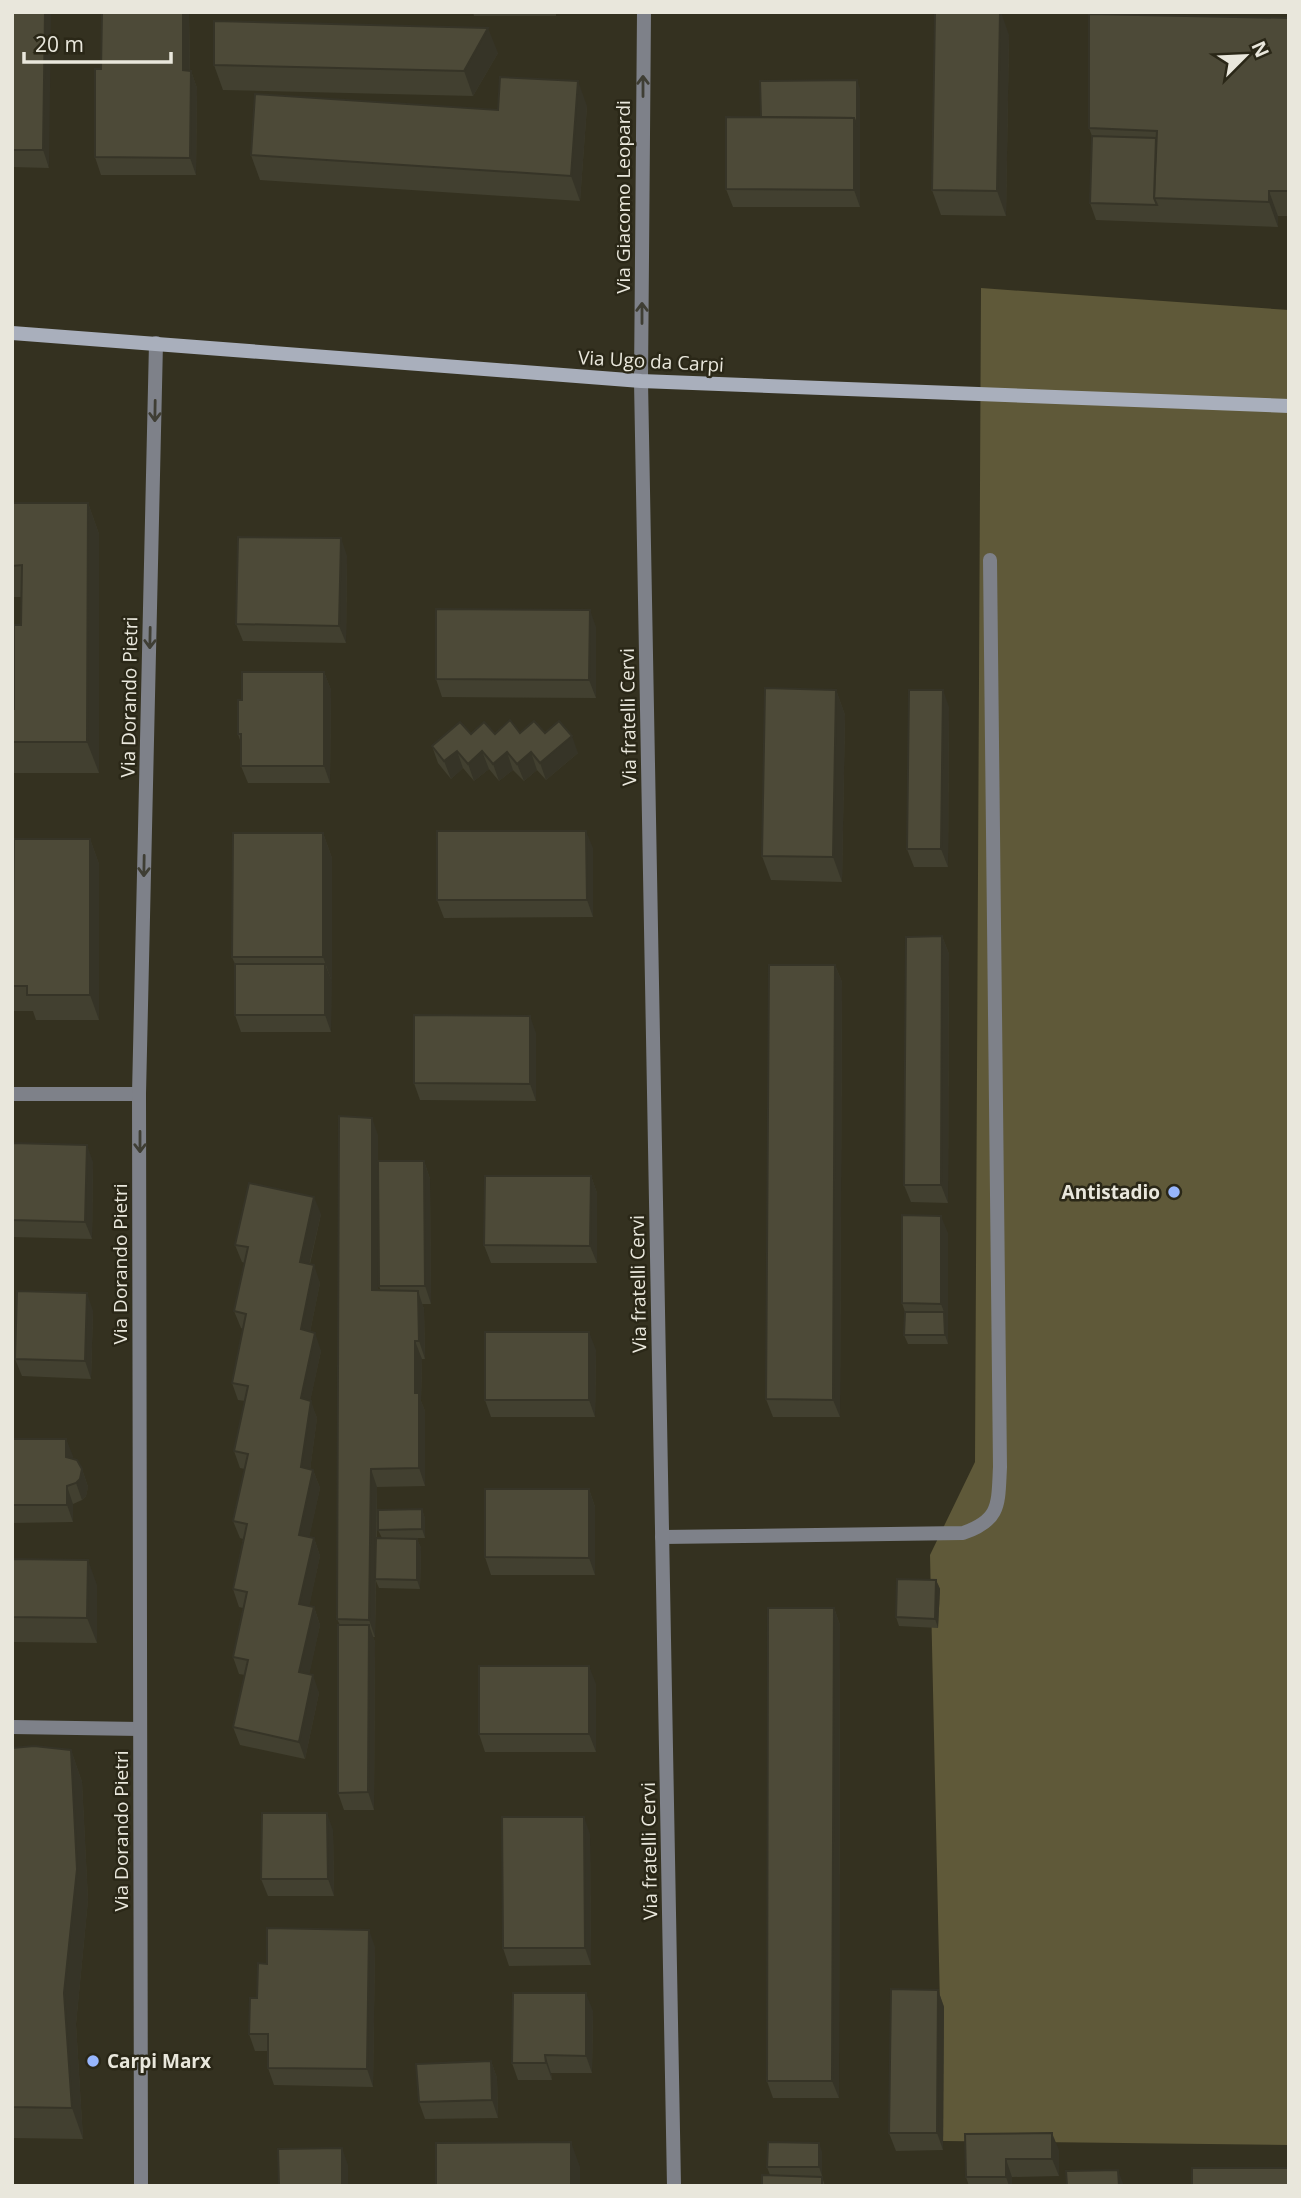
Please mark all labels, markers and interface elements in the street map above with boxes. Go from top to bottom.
scale bar [24,21,172,65]
north arrow [1210,21,1280,91]
text: 20 m [35,30,84,58]
text: N [1246,37,1276,61]
one-way arrow [637,74,650,97]
street label: Via Giacomo Leopardi [610,100,636,294]
one-way arrow [635,302,649,325]
street label: Via Ugo da Carpi [577,344,725,378]
one-way arrow [148,399,162,422]
street label: Via Dorando Pietri [115,616,143,778]
one-way arrow [143,627,156,650]
street label: Via fratelli Cervi [614,648,642,786]
one-way arrow [138,854,151,877]
one-way arrow [133,1131,147,1154]
place label: Antistadio [1062,1179,1160,1205]
street label: Via Dorando Pietri [107,1183,133,1345]
marker: Antistadio [1166,1184,1182,1200]
street label: Via fratelli Cervi [624,1215,652,1353]
street label: Via Dorando Pietri [108,1750,134,1912]
street label: Via fratelli Cervi [635,1782,663,1920]
place label: Carpi Marx [107,2048,211,2074]
marker: Carpi Marx [85,2053,101,2069]

